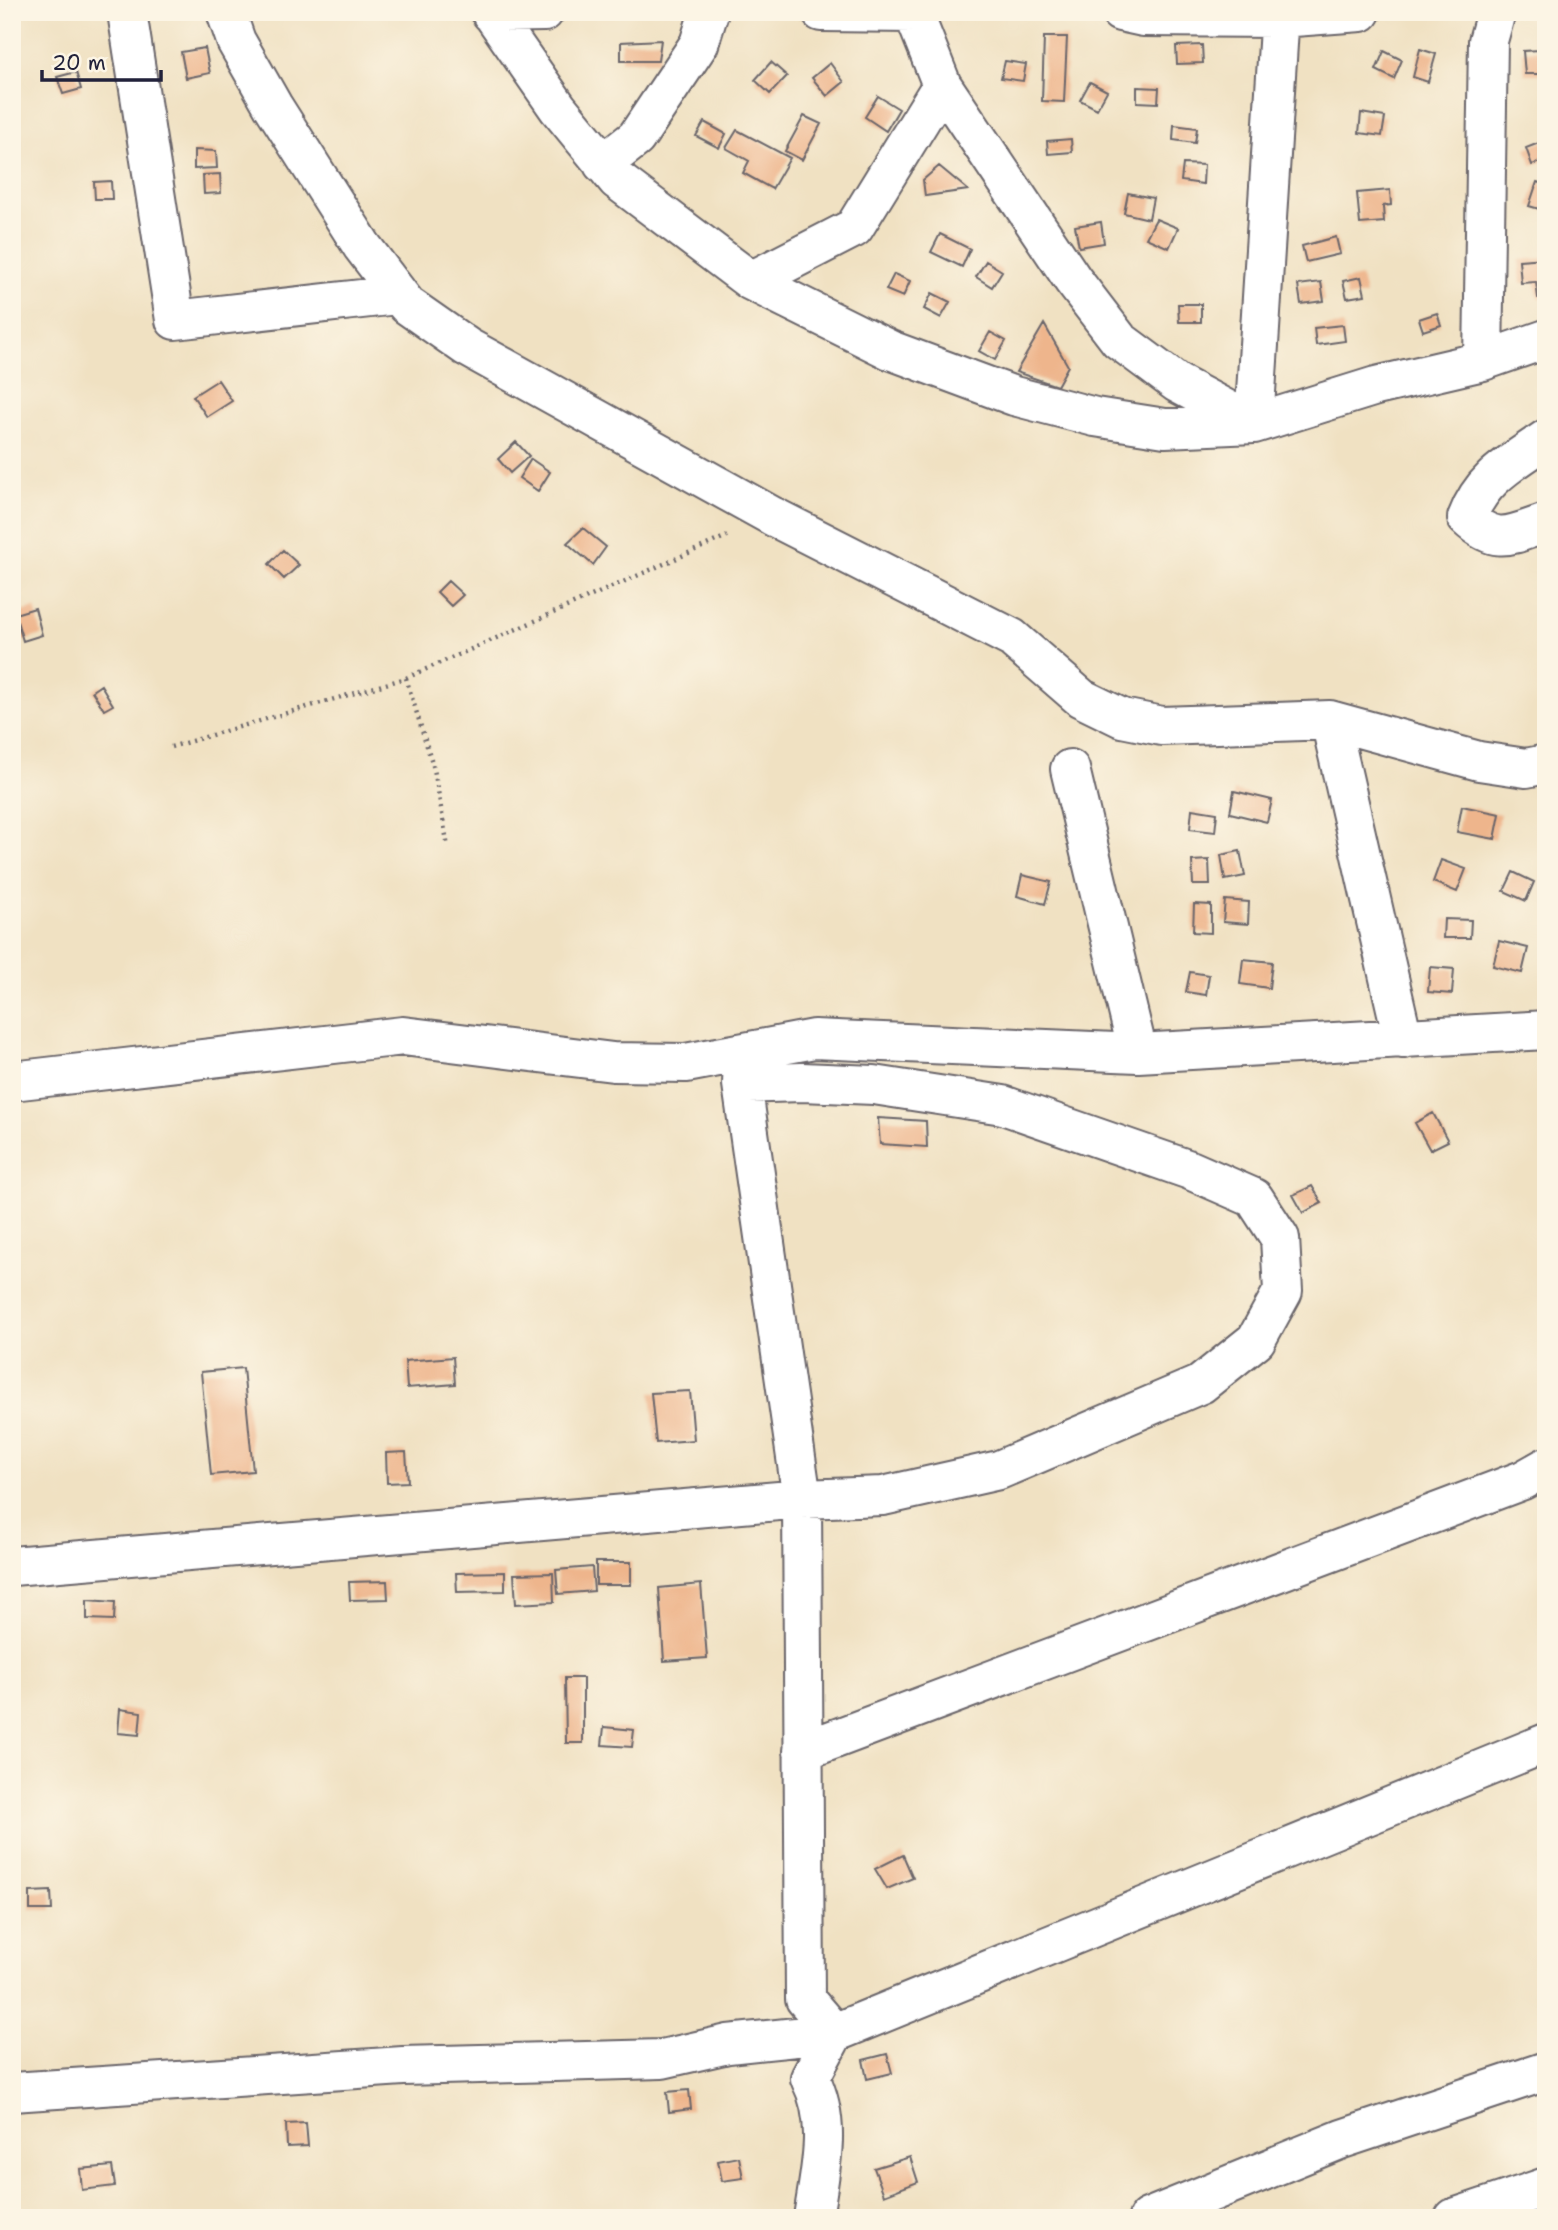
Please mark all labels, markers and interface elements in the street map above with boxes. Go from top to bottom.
scale bar [42,38,161,82]
text: 20 m [52,49,106,77]

